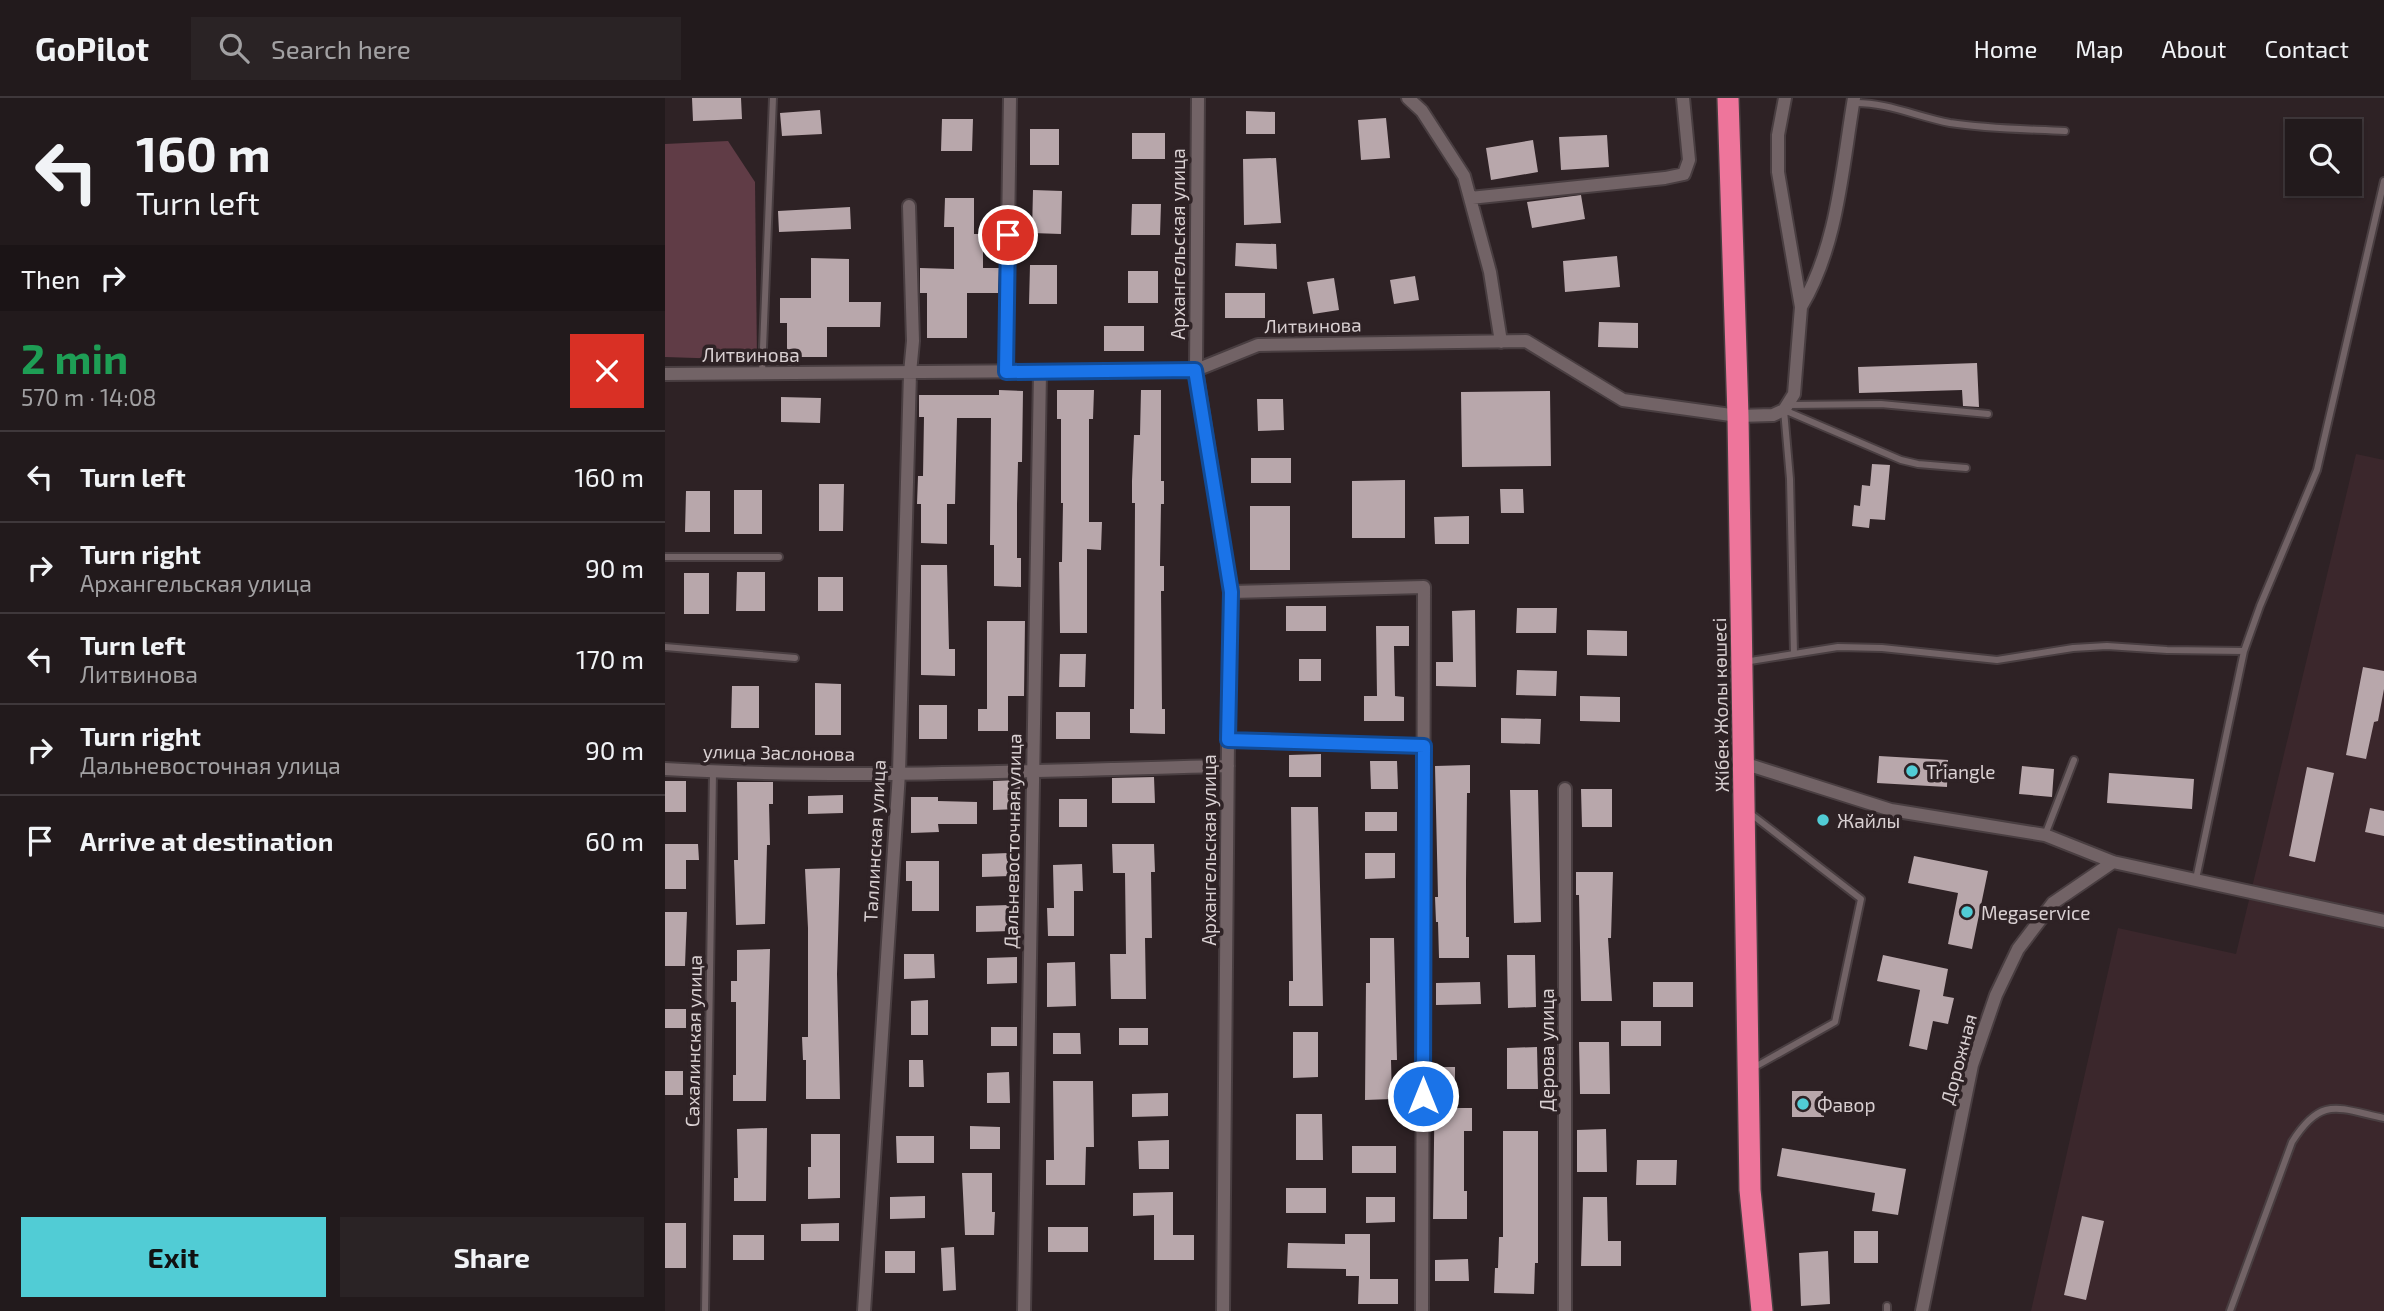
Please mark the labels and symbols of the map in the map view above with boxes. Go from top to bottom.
street label: Архангельская улица [1166,148,1190,340]
pin [978,205,1038,265]
street label: Литвинова [1264,313,1362,337]
street label: Литвинова [702,343,800,366]
street label: Жібек Жолы көшесі [1707,617,1733,793]
street label: Дальневосточная улица [999,733,1026,949]
street label: улица Заслонова [703,739,855,766]
street label: Архангельская улица [1197,754,1221,946]
street label: Таллинская улица [858,759,891,923]
place label: Triangle [1926,760,1996,783]
marker: Triangle [1904,763,1920,779]
place label: Жайлы [1837,809,1900,832]
marker: Жайлы [1815,812,1831,828]
place label: Megaservice [1981,901,2090,924]
marker: Megaservice [1959,904,1975,920]
street label: Сахалинская улица [680,955,707,1127]
street label: Дерова улица [1535,988,1559,1112]
street label: Дорожная [1935,1011,1981,1107]
position arrow [1386,1059,1460,1133]
place label: Фавор [1817,1093,1876,1116]
marker: Фавор [1795,1096,1811,1112]

